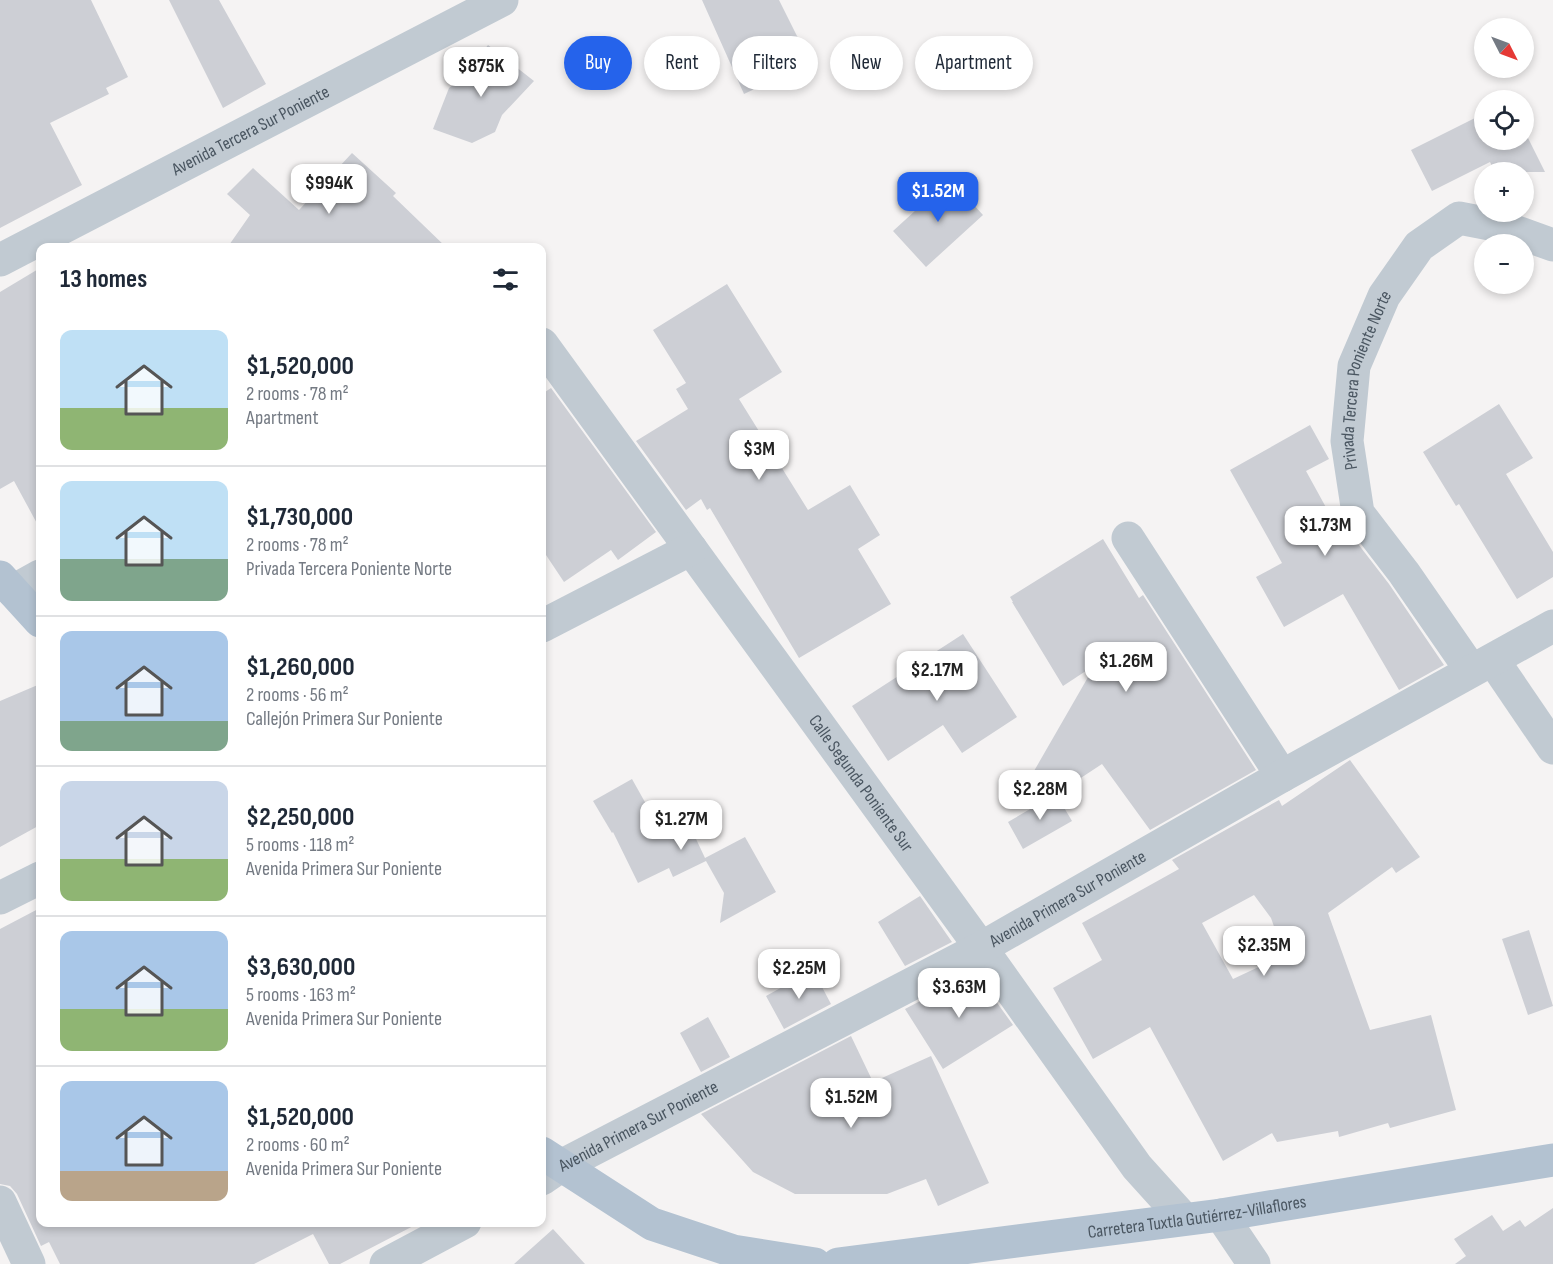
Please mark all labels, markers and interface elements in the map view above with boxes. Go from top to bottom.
north arrow [1474,18,1534,78]
map controls [1474,18,1534,294]
chip: Buy [564,36,632,90]
chip: Rent [644,36,720,90]
chip: Filters [732,36,818,90]
chip: New [830,36,903,90]
chip: Apartment [915,36,1033,90]
pin: $875K [439,47,523,98]
text: $875K [458,54,504,78]
street label: Avenida Tercera Sur Poniente [167,81,333,180]
button: locate [1474,90,1534,150]
button: + [1474,162,1534,222]
pin: $994K [287,164,371,215]
text: $994K [305,171,353,195]
pin: $1.52M [889,172,987,223]
text: $1.52M [911,179,965,203]
button: − [1474,234,1534,294]
icon: filters [489,263,522,296]
text: 13 homes [60,264,147,295]
street label: Privada Tercera Poniente Norte [1337,286,1396,472]
text: $1,520,000 [246,351,354,382]
icon: home [108,354,180,426]
text: 2 rooms · 78 m² [246,382,349,406]
text: Apartment [246,406,319,430]
pin: $3M [730,430,788,481]
text: $3M [743,437,775,461]
text: $1,730,000 [246,502,353,533]
icon: home [108,505,180,577]
pin: $1.73M [1276,506,1374,557]
text: $1.73M [1299,513,1351,537]
text: 2 rooms · 78 m² [246,533,349,557]
text: Privada Tercera Poniente Norte [246,557,452,581]
pin: $1.26M [1077,642,1175,693]
text: $1.26M [1099,649,1153,673]
pin: $2.17M [888,651,986,702]
text: $1,260,000 [246,652,355,683]
icon: home [108,655,180,727]
text: $2.17M [911,658,963,682]
text: 2 rooms · 56 m² [246,683,349,707]
text: Callejón Primera Sur Poniente [246,707,443,731]
street label: Calle Segunda Poniente Sur [805,711,918,856]
pin: $2.28M [991,770,1089,821]
text: $2.28M [1013,777,1067,801]
pin: $1.27M [632,800,730,851]
text: $2,250,000 [246,802,354,833]
icon: home [108,805,180,877]
text: $1.27M [654,807,708,831]
text: 5 rooms · 118 m² [246,833,355,857]
street label: Avenida Primera Sur Poniente [985,846,1150,952]
text: Avenida Primera Sur Poniente [246,857,442,881]
pin: $2.35M [1215,926,1313,977]
text: $2.35M [1237,933,1291,957]
pin: $2.25M [750,949,848,1000]
text: $3,630,000 [246,952,355,983]
icon: home [108,955,180,1027]
text: $2.25M [772,956,826,980]
pin: $3.63M [910,968,1008,1019]
text: $3.63M [932,975,986,999]
text: 5 rooms · 163 m² [246,983,356,1007]
text: Avenida Primera Sur Poniente [246,1007,442,1031]
street label: Avenida Primera Sur Poniente [554,1076,722,1176]
pin: $1.52M [802,1078,900,1129]
text: $1.52M [824,1085,878,1109]
text: $1,520,000 [246,1102,354,1133]
icon: home [108,1105,180,1177]
text: 2 rooms · 60 m² [246,1133,350,1157]
text: Avenida Primera Sur Poniente [246,1157,442,1181]
street label: Carretera Tuxtla Gutiérrez-Villaflores [1086,1191,1308,1242]

